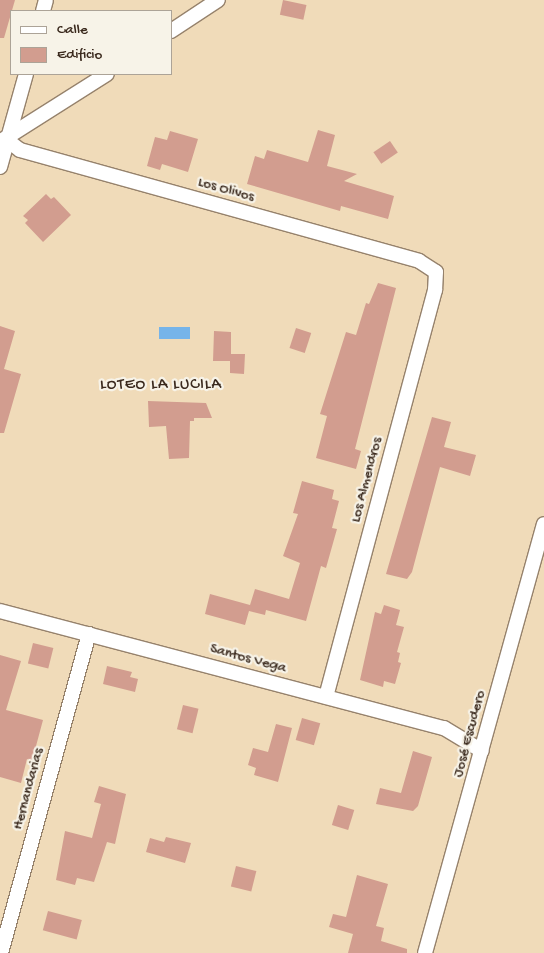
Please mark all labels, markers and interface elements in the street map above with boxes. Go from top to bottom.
legend [10,10,172,75]
text: Calle [57,21,88,39]
text: Edificio [57,46,102,64]
street label: Los Olivos [196,173,256,207]
district label: LOTEO LA LUCILA [98,376,224,396]
street label: Los Almendros [347,435,387,525]
street label: Santos Vega [208,640,288,678]
street label: José Escudero [450,689,490,779]
street label: Hernandarias [9,746,49,832]

